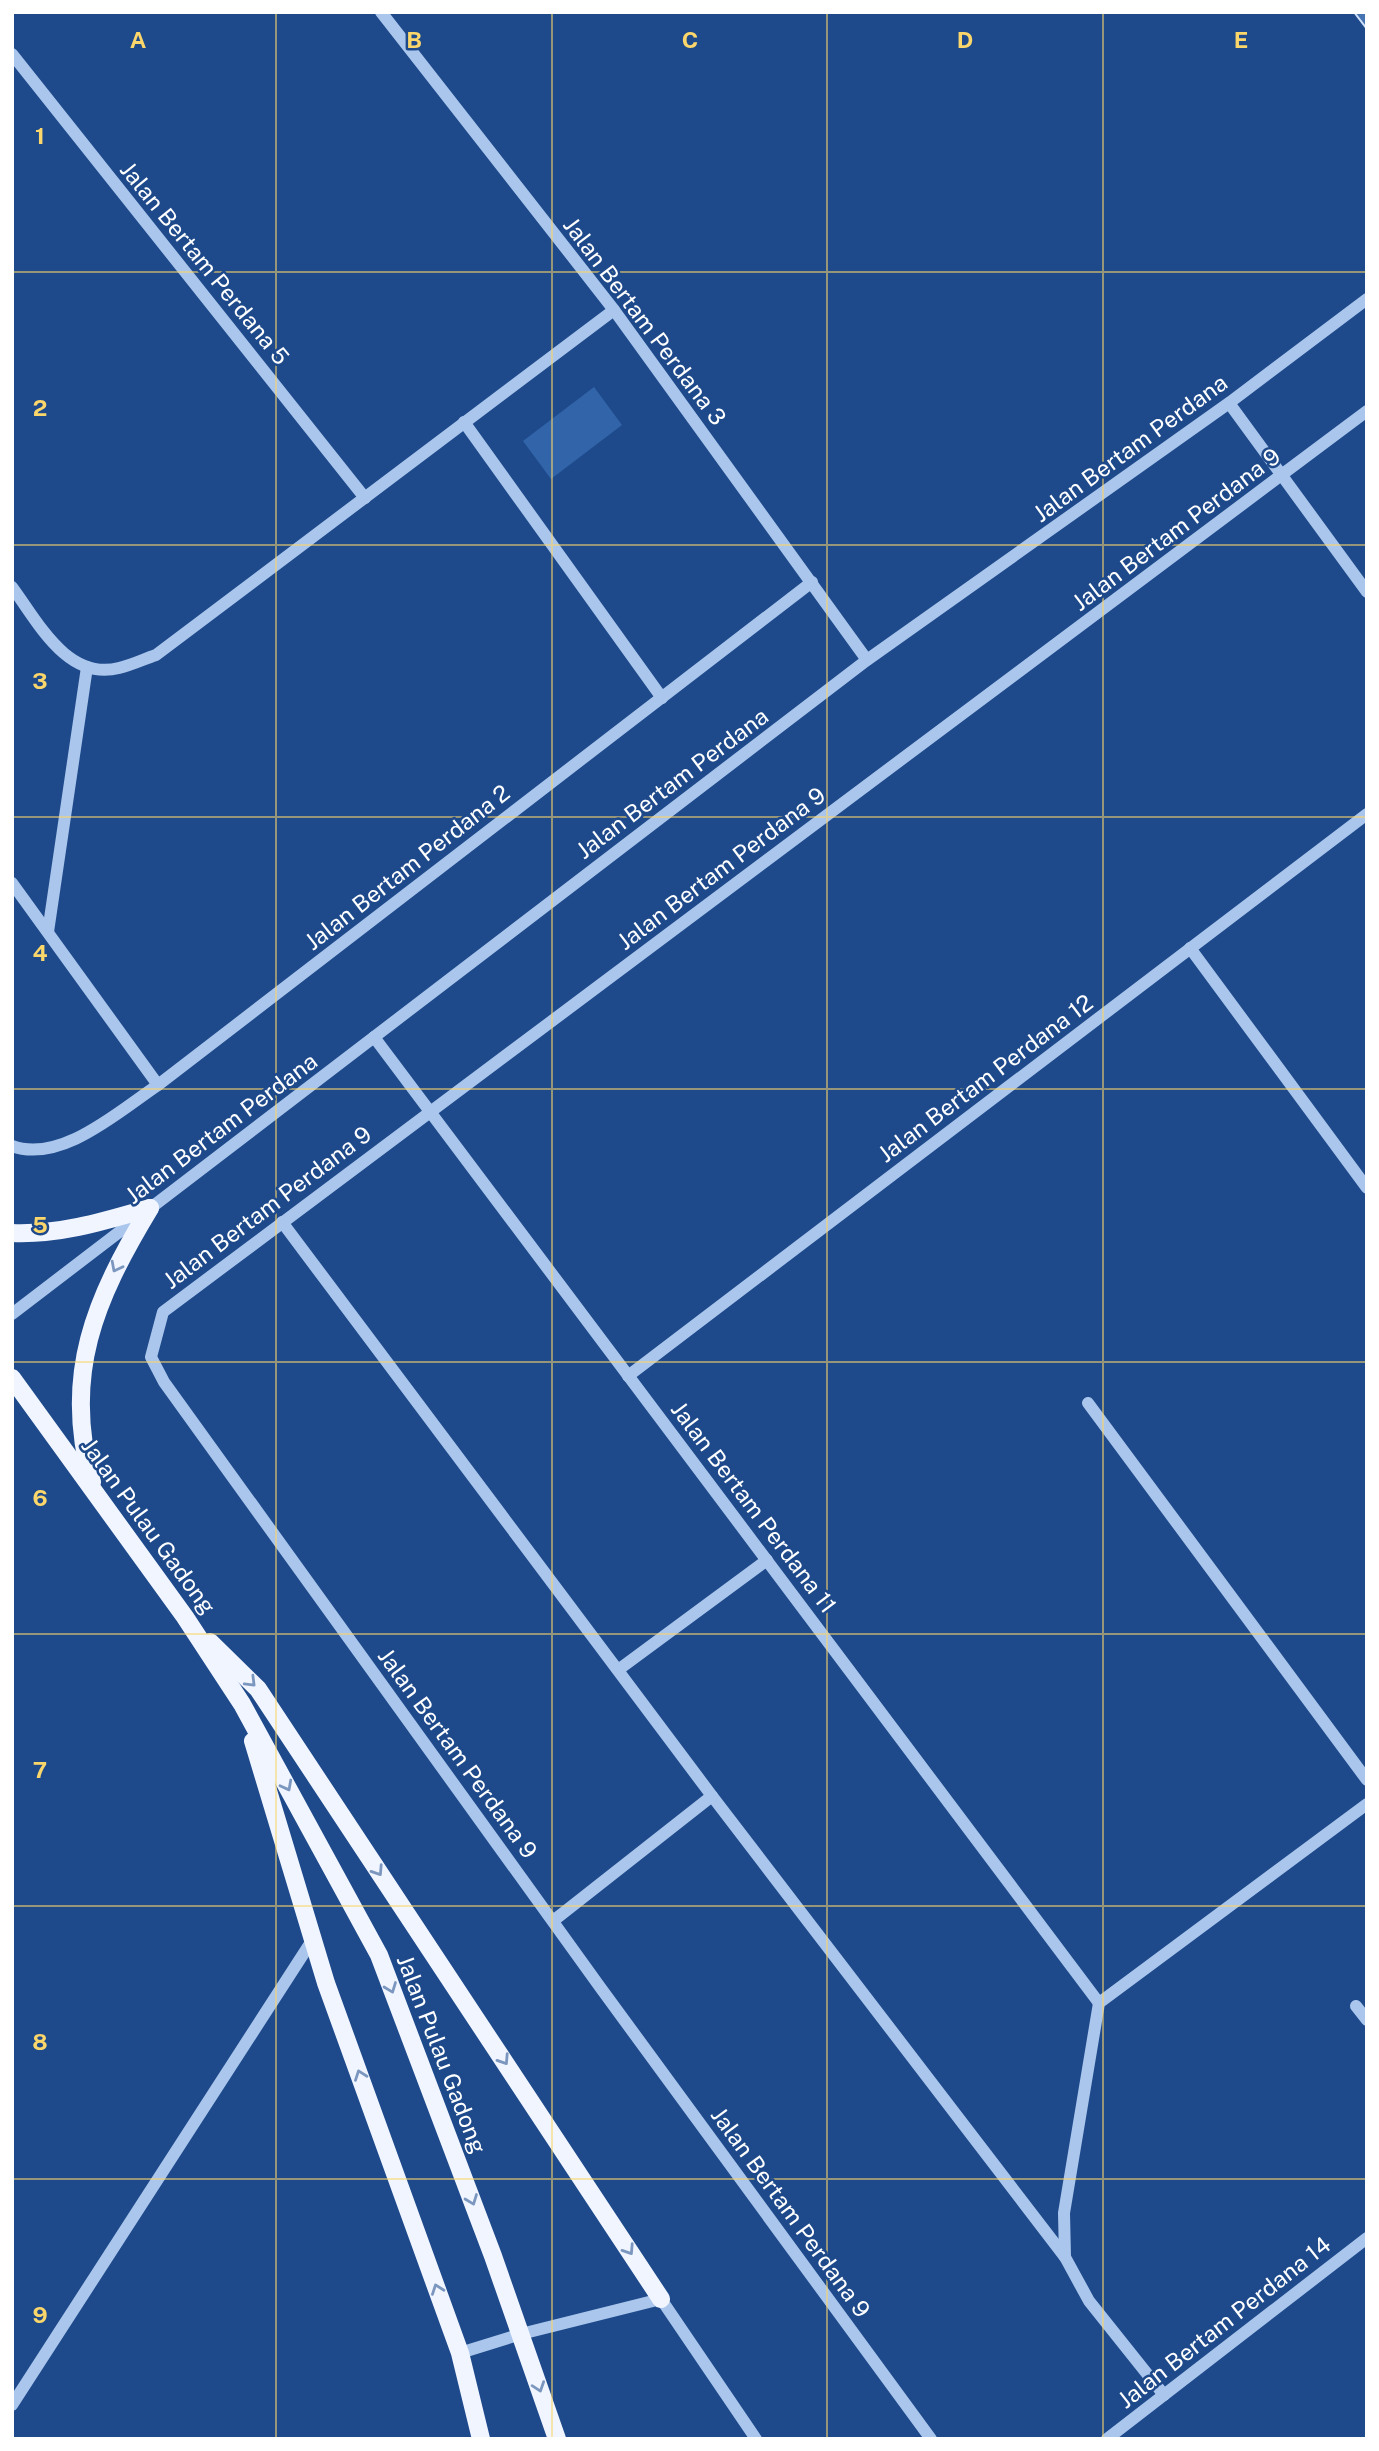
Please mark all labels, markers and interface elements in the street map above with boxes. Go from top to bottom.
text: A [130,26,147,53]
text: B [406,26,422,53]
text: C [682,26,698,53]
text: D [957,26,973,53]
text: E [1234,26,1248,53]
text: 1 [35,122,45,149]
street label: Jalan Bertam Perdana 5 [115,156,295,370]
street label: Jalan Bertam Perdana 3 [558,212,732,430]
street label: Jalan Bertam Perdana [1028,369,1232,527]
text: 2 [33,394,47,421]
street label: Jalan Bertam Perdana 9 [1067,442,1285,616]
text: 3 [32,667,48,694]
street label: Jalan Bertam Perdana [571,702,773,864]
street label: Jalan Bertam Perdana 2 [299,779,515,955]
street label: Jalan Bertam Perdana 9 [612,781,830,955]
text: 4 [32,939,48,966]
street label: Jalan Bertam Perdana 12 [872,988,1098,1168]
street label: Jalan Bertam Perdana [120,1047,322,1209]
street label: Jalan Bertam Perdana 9 [158,1120,376,1294]
text: 5 [32,1211,48,1238]
one-way arrow [111,1260,125,1272]
street label: Jalan Bertam Perdana 11 [666,1396,842,1618]
street label: Jalan Pulau Gadong [76,1433,222,1619]
text: 6 [32,1484,48,1511]
street label: Jalan Bertam Perdana 9 [373,1643,543,1863]
one-way arrow [242,1674,255,1687]
text: 7 [33,1756,47,1783]
one-way arrow [278,1779,292,1791]
one-way arrow [370,1863,383,1876]
street label: Jalan Pulau Gadong [392,1951,492,2157]
one-way arrow [383,1981,397,1993]
text: 8 [32,2028,48,2055]
one-way arrow [495,2053,508,2066]
one-way arrow [354,2070,368,2082]
street label: Jalan Bertam Perdana 9 [706,2102,876,2322]
one-way arrow [463,2194,477,2206]
street label: Jalan Bertam Perdana 14 [1112,2231,1336,2413]
one-way arrow [621,2242,633,2255]
one-way arrow [431,2284,445,2296]
text: 9 [32,2301,48,2328]
one-way arrow [531,2380,545,2392]

